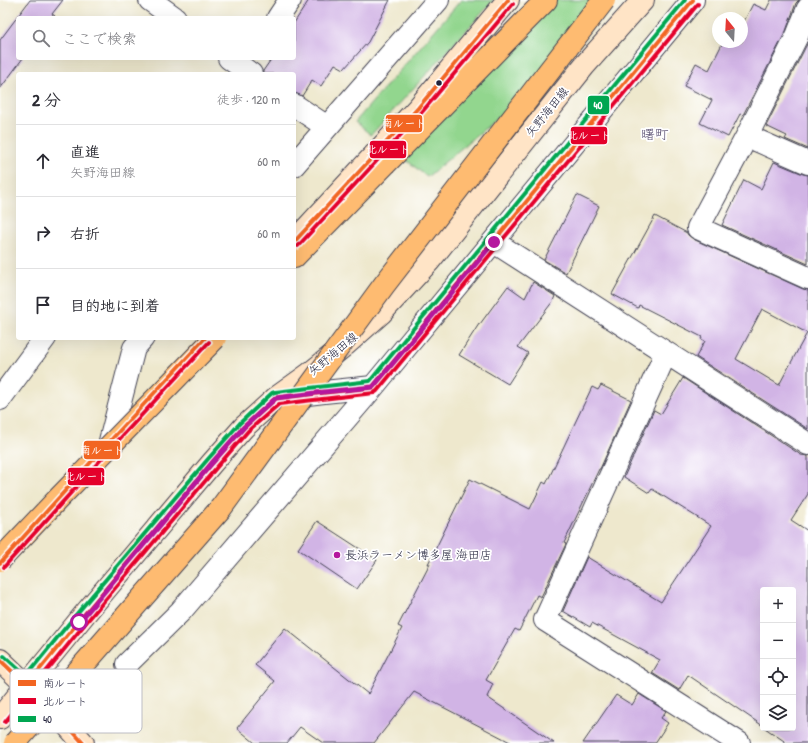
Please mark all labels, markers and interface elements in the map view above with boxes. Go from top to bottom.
north arrow [712,12,748,48]
search box [16,16,296,60]
icon: search [30,27,52,49]
text: ここで検索 [62,28,137,49]
unlabelled marker [434,78,444,88]
street label: 矢野海田線 [521,83,572,140]
text: 2 分 [32,88,61,111]
text: 徒歩 · 120 m [217,90,280,108]
line badge: 40 [587,95,610,115]
text: 40 [593,98,603,112]
line badge: 南ルート [385,114,423,133]
text: 南ルート [382,116,426,130]
district label: 曙町 [641,124,669,143]
line badge: 北ルート [570,126,608,145]
text: 北ルート [567,128,611,142]
line badge: 北ルート [369,140,407,159]
text: 直進 [70,141,100,162]
text: 北ルート [366,142,410,156]
icon: ahead [32,150,54,172]
text: 60 m [257,152,280,170]
text: 矢野海田線 [70,163,135,181]
icon: right [32,222,54,244]
text: 右折 [70,223,100,244]
text: 60 m [257,224,280,242]
route end [485,233,503,251]
icon: arrive [32,294,54,316]
text: 目的地に到着 [70,295,160,316]
street label: 矢野海田線 [304,328,361,379]
line badge: 南ルート [83,440,121,460]
text: 南ルート [80,443,124,457]
line badge: 北ルート [67,467,105,486]
text: 北ルート [64,469,108,483]
place label: 長浜ラーメン博多屋 海田店 [345,546,492,563]
marker: 長浜ラーメン博多屋 海田店 [332,550,342,560]
map controls [760,587,796,731]
button: + [760,587,796,623]
route start [70,613,88,631]
button: − [760,623,796,659]
button: locate [760,659,796,695]
legend [10,669,142,733]
text: 南ルート [43,676,87,690]
text: 北ルート [43,694,87,708]
button: layers [760,695,796,731]
text: 40 [43,712,52,726]

